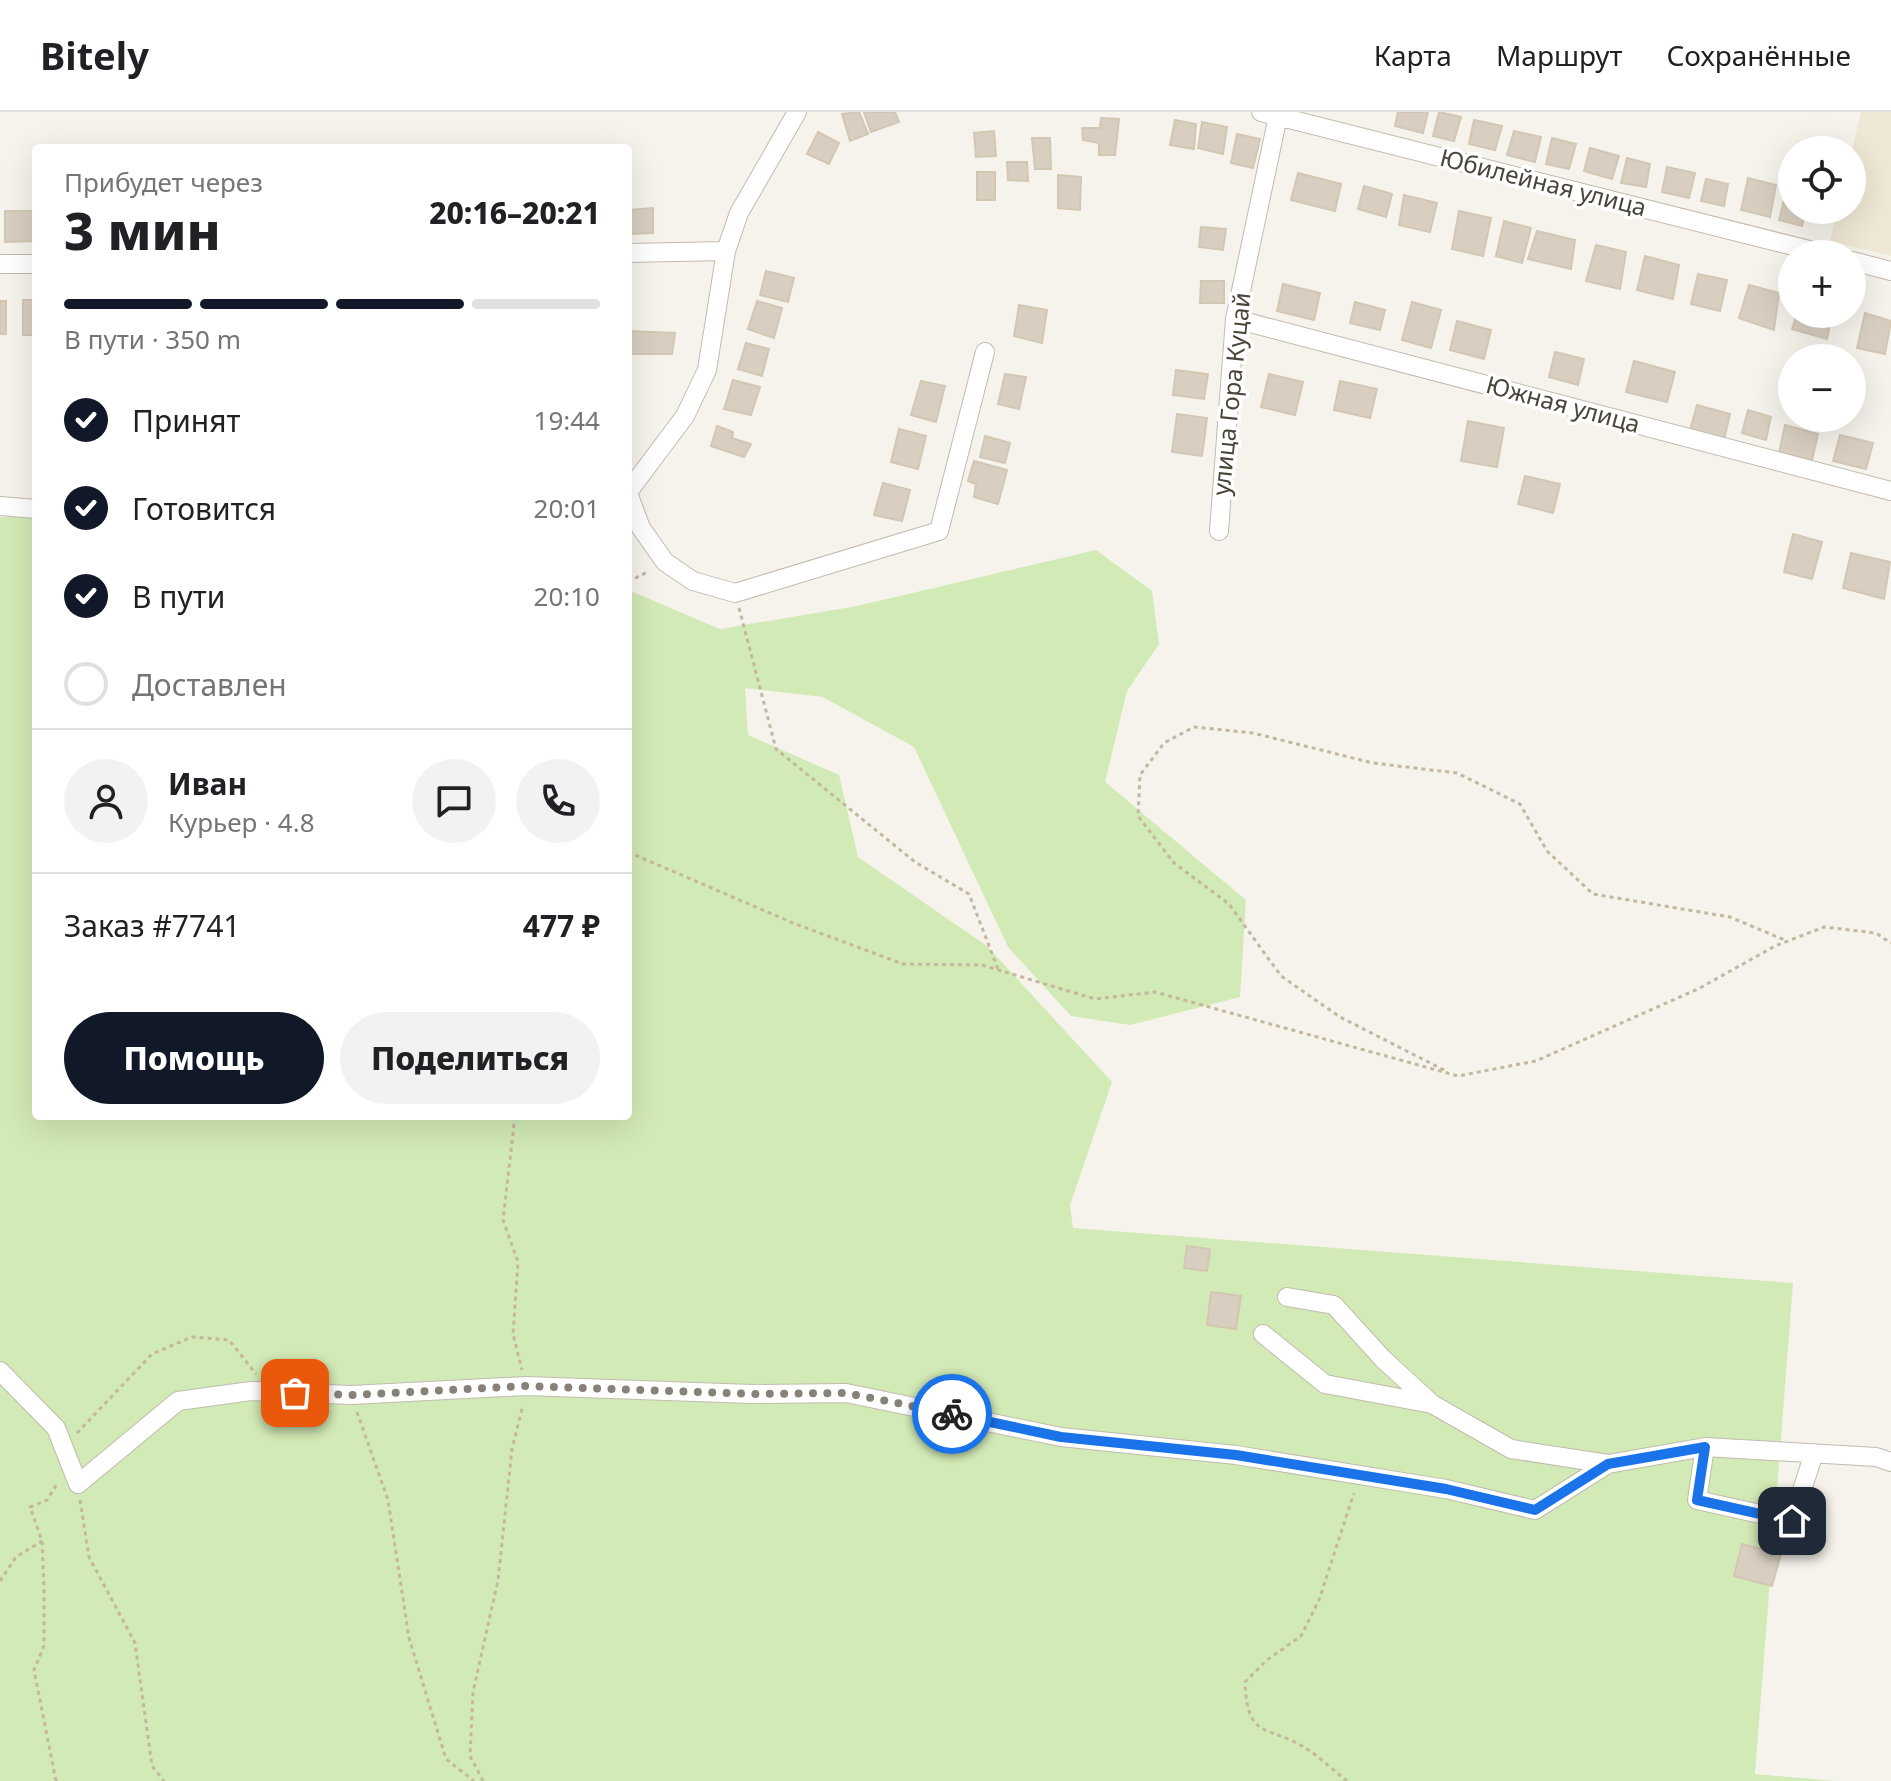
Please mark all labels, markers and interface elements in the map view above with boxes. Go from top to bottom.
text: Bitely [40,29,149,81]
text: Карта [1374,36,1452,74]
text: Маршрут [1496,36,1622,74]
text: Сохранённые [1666,36,1851,74]
map controls [1778,136,1866,432]
button: locate [1778,136,1866,224]
street label: Юбилейная улица [1437,140,1650,223]
text: Прибудет через [64,164,263,200]
text: 20:16–20:21 [429,192,600,233]
text: 3 мин [64,194,221,265]
button: + [1778,240,1866,328]
street label: улица Гора Куцай [1203,291,1258,497]
text: В пути · 350 m [64,321,241,357]
button: − [1778,344,1866,432]
street label: Южная улица [1483,367,1644,440]
icon: check [64,398,108,442]
text: Принят [132,400,241,441]
text: 19:44 [534,402,600,438]
icon: check [64,486,108,530]
text: Готовится [132,488,276,529]
text: 20:01 [534,490,600,526]
icon: check [64,574,108,618]
text: В пути [132,576,225,617]
text: 20:10 [534,578,600,614]
text: Доставлен [132,664,287,705]
button: person [64,759,148,843]
button: chat [412,759,496,843]
button: phone [516,759,600,843]
text: Иван [168,763,247,804]
text: Курьер · 4.8 [168,804,315,840]
text: Заказ #7741 [64,905,240,946]
text: 477 ₽ [523,905,600,946]
button: Помощь [64,1012,324,1104]
button: Поделиться [340,1012,600,1104]
pin [261,1359,329,1427]
icon: bag [273,1371,317,1415]
courier [912,1374,992,1454]
icon: bike [930,1392,974,1436]
pin [1758,1487,1826,1555]
icon: home [1770,1499,1814,1543]

